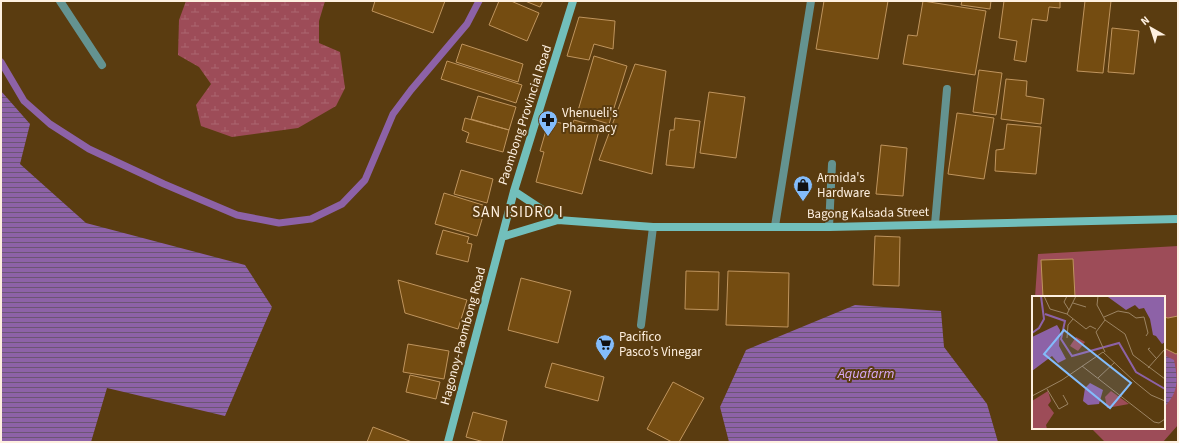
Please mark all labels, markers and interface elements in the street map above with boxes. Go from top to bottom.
north arrow [1131,8,1171,48]
text: N [1137,12,1153,29]
street label: Paombong Provincial Road [494,43,556,187]
place label: Vhenueli's Pharmacy [562,104,618,137]
pharmacy icon: Vhenueli's Pharmacy [537,109,559,137]
place label: Armida's Hardware [817,169,870,202]
shop icon: Armida's Hardware [792,174,814,202]
district label: SAN ISIDRO I [472,202,564,223]
street label: Bagong Kalsada Street [807,203,930,223]
street label: Hagonoy-Paombong Road [436,265,490,407]
inset map [1032,296,1165,429]
place label: Pacifico Pasco's Vinegar [619,328,702,361]
supermarket icon: Pacifico Pasco's Vinegar [594,333,616,361]
water label: Aquafarm [837,364,894,384]

